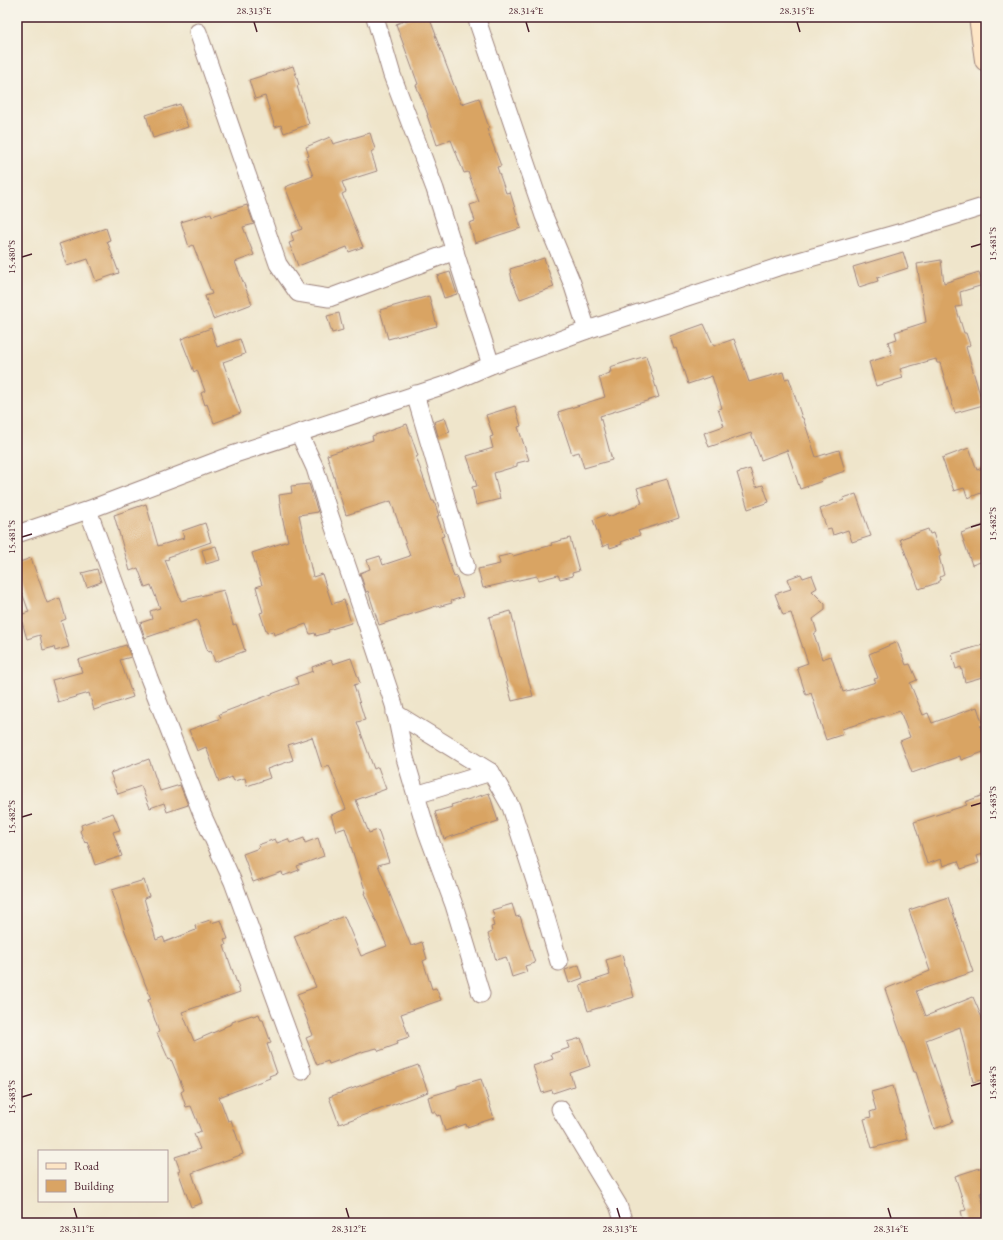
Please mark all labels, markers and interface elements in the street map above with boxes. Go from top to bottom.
text: 28.313°E [237,4,272,17]
text: 28.314°E [509,4,544,17]
text: 28.315°E [780,4,815,17]
text: 15.481°S [986,227,999,261]
text: 15.480°S [5,240,18,274]
text: 15.482°S [986,507,999,541]
text: 15.481°S [5,520,18,554]
text: 15.483°S [986,786,999,820]
text: 15.482°S [5,800,18,834]
text: 15.484°S [986,1066,999,1100]
text: 15.483°S [5,1080,18,1114]
legend [38,1150,168,1202]
text: Road [74,1158,100,1174]
text: Building [74,1178,115,1194]
text: 28.311°E [60,1222,95,1235]
text: 28.312°E [332,1222,367,1235]
text: 28.313°E [603,1222,638,1235]
text: 28.314°E [874,1222,909,1235]

